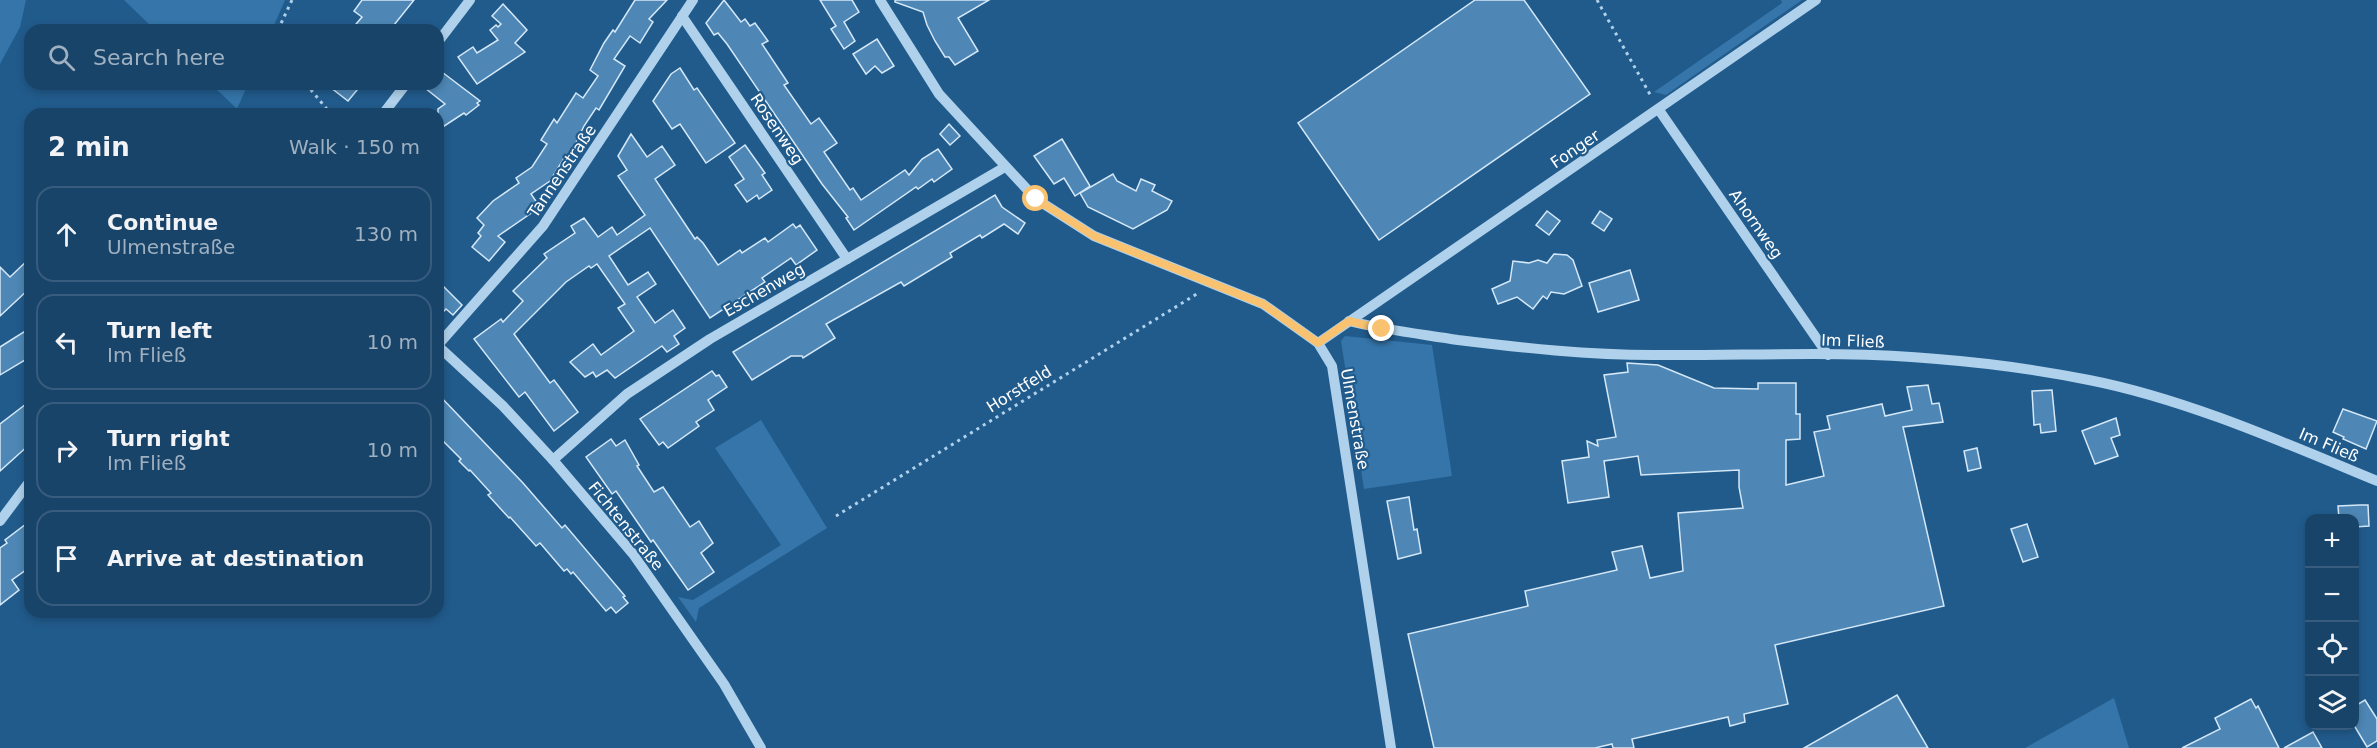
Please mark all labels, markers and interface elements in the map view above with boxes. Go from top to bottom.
search box [24,24,444,90]
icon: search [45,41,78,74]
text: Search here [93,45,225,70]
street label: Rosenweg [746,90,808,168]
street label: Tannenstraße [523,121,600,222]
street label: Fonger [1547,125,1604,172]
text: 2 min [48,132,130,162]
text: Walk · 150 m [289,135,420,159]
route start [1022,185,1048,211]
street label: Ahornweg [1725,186,1787,262]
text: Continue [107,210,218,235]
icon: ahead [50,218,83,251]
text: 130 m [354,222,418,246]
text: Ulmenstraße [107,235,235,259]
street label: Eschenweg [720,259,808,321]
route end [1368,315,1394,341]
text: Turn left [107,318,212,343]
icon: left [50,326,83,359]
text: 10 m [367,330,418,354]
street label: Im Fließ [1821,330,1885,352]
text: Im Fließ [107,343,186,367]
street label: Horstfeld [983,362,1055,416]
street label: Ulmenstraße [1337,367,1373,471]
street label: Im Fließ [2296,424,2362,466]
text: Turn right [107,426,230,451]
icon: right [50,434,83,467]
text: 10 m [367,438,418,462]
text: Im Fließ [107,451,186,475]
street label: Fichtenstraße [584,478,668,574]
map controls [2305,514,2359,730]
button: + [2305,514,2359,568]
icon: arrive [50,542,83,575]
text: Arrive at destination [107,546,364,571]
button: − [2305,568,2359,622]
button: locate [2305,622,2359,676]
button: layers [2305,676,2359,730]

